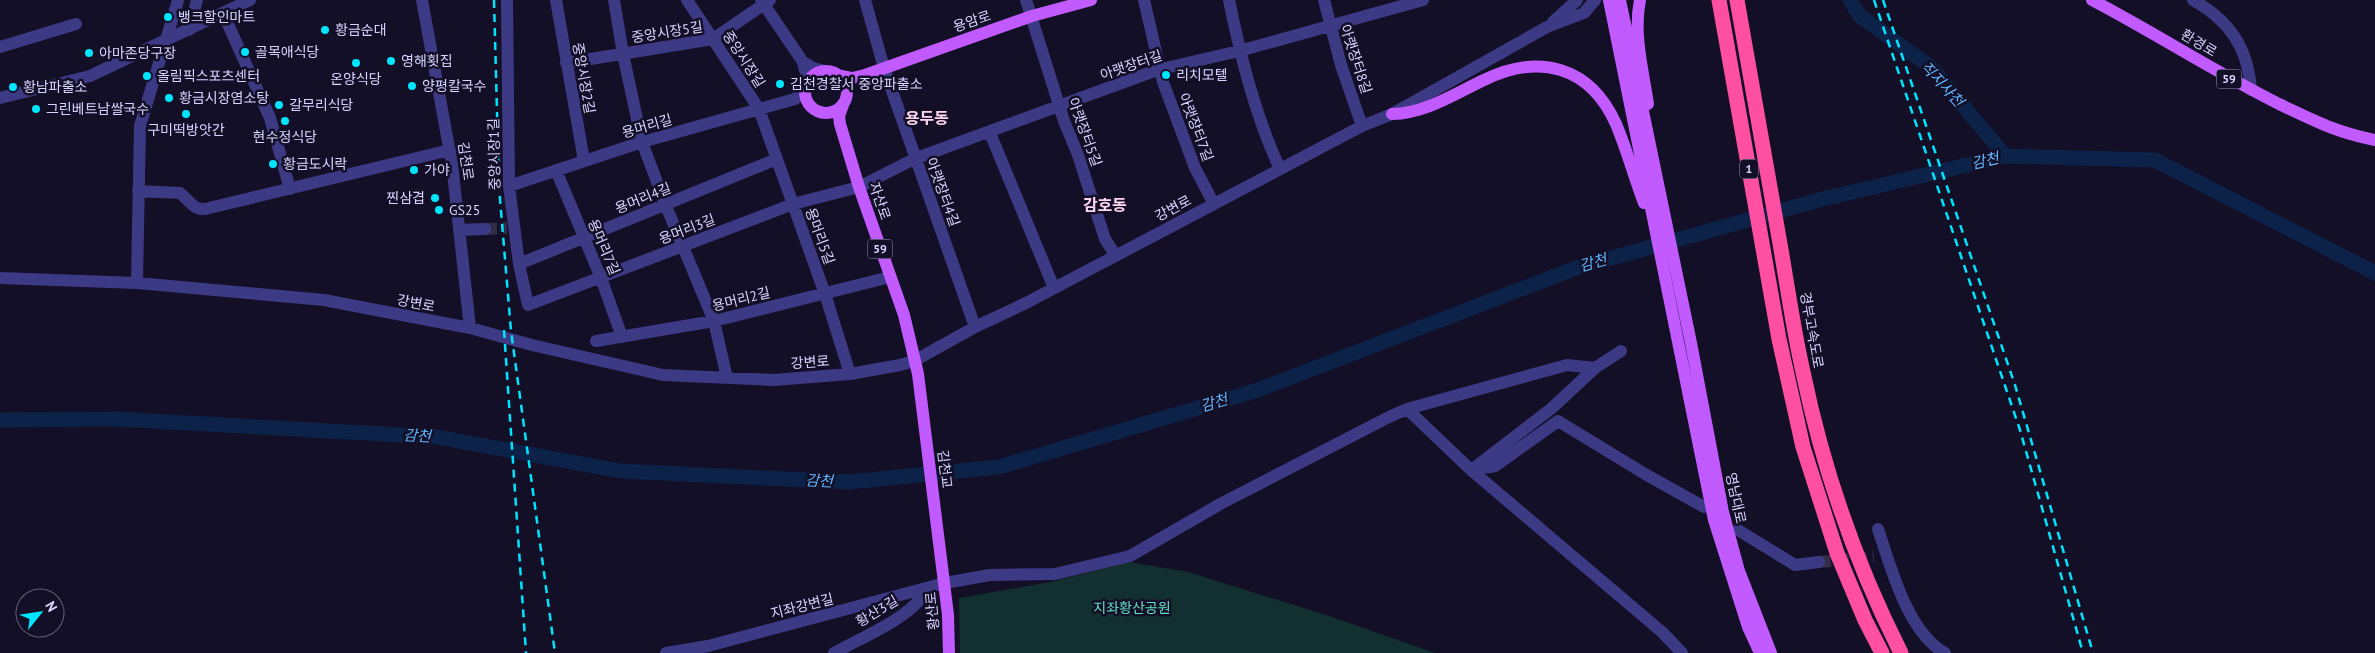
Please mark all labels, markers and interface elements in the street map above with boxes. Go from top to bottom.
street label: 용암로 [951,6,993,36]
place label: 뱅크할인마트 [178,8,255,26]
marker: 뱅크할인마트 [162,11,174,23]
street label: 중앙시장5길 [630,17,704,47]
place label: 황금순대 [335,21,387,39]
street label: 아랫장터8길 [1336,22,1376,96]
marker: 황금순대 [319,24,331,36]
street label: 환경로 [2178,25,2220,61]
street label: 중앙시장길 [719,27,769,91]
street label: 중앙시장2길 [569,41,599,115]
place label: 골목애식당 [255,43,320,61]
place label: 아마존당구장 [99,44,176,62]
marker: 골목애식당 [239,46,251,58]
street label: 아랫장터길 [1098,46,1164,84]
marker: 아마존당구장 [83,47,95,59]
place label: 영해횟집 [401,52,453,70]
marker: 영해횟집 [385,55,397,67]
marker: 온양식당 [350,57,362,69]
water label: 직지사천 [1917,57,1970,112]
place label: 리치모텔 [1176,66,1228,84]
place label: 올림픽스포츠센터 [157,67,260,85]
marker: 리치모텔 [1160,69,1172,81]
marker: 올림픽스포츠센터 [141,70,153,82]
place label: 온양식당 [330,70,382,88]
road number: 59 [2216,70,2242,88]
place label: 김천경찰서 중앙파출소 [790,75,923,93]
place label: 양평칼국수 [422,77,487,95]
place label: 황남파출소 [23,78,88,96]
marker: 김천경찰서 중앙파출소 [774,78,786,90]
marker: 양평칼국수 [406,80,418,92]
marker: 황남파출소 [7,81,19,93]
place label: 황금시장염소탕 [179,89,269,107]
street label: 아랫장터7길 [1175,90,1217,164]
marker: 황금시장염소탕 [163,92,175,104]
street label: 아랫장터5길 [1064,95,1106,169]
place label: 갈무리식당 [289,96,354,114]
marker: 갈무리식당 [273,99,285,111]
place label: 그린베트남쌀국수 [46,100,149,118]
marker: 그린베트남쌀국수 [30,103,42,115]
marker: 구미떡방앗간 [180,108,192,120]
district label: 용두동 [905,108,949,128]
street label: 용머리길 [620,110,674,142]
marker: 현수정식당 [279,115,291,127]
street label: 중앙시장1길 [484,118,504,190]
place label: 구미떡방앗간 [147,121,225,139]
place label: 현수정식당 [253,128,317,146]
street label: 김천로 [454,141,478,182]
water label: 감천 [1969,148,2003,173]
place label: 황금도시락 [283,155,348,173]
street label: 아랫장터4길 [922,155,964,229]
marker: 황금도시락 [267,158,279,170]
road number: 1 [1740,160,1758,178]
place label: 가야 [424,161,450,179]
marker: 가야 [408,164,420,176]
street label: 용머리4길 [612,179,674,217]
street label: 자산로 [865,180,895,222]
place label: 찐삼겹 [386,189,425,207]
street label: 강변로 [1152,191,1194,225]
marker: 찐삼겹 [429,192,441,204]
district label: 감호동 [1083,195,1127,215]
place label: GS25 [449,201,480,219]
marker: GS25 [433,204,445,216]
street label: 용머리5길 [801,205,839,267]
street label: 용머리3길 [656,210,718,248]
street label: 용머리7길 [584,216,624,278]
road number: 59 [868,240,892,258]
water label: 감천 [1577,249,1611,275]
street label: 용머리2길 [710,283,772,315]
street label: 강변로 [395,290,437,316]
street label: 경부고속도로 [1796,290,1828,370]
street label: 강변로 [790,352,830,372]
water label: 감천 [1198,389,1232,416]
water label: 감천 [403,425,433,446]
street label: 김천교 [934,449,956,489]
water label: 감천 [805,470,835,491]
street label: 영남대로 [1722,471,1750,525]
north arrow [15,588,65,638]
street label: 지좌강변길 [769,589,835,623]
street label: 황산3길 [853,591,901,631]
street label: 황산로 [921,591,943,631]
text: N [41,598,61,615]
park label: 지좌황산공원 [1093,599,1171,617]

